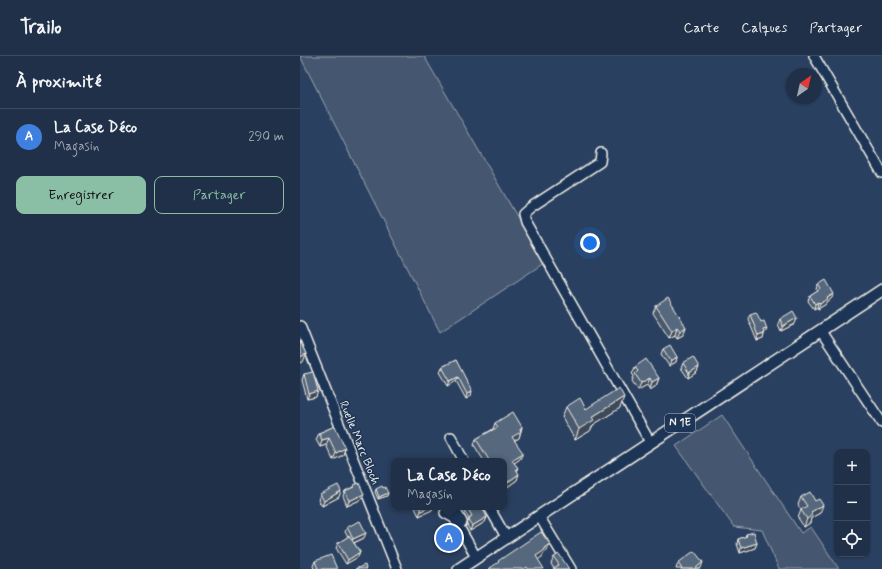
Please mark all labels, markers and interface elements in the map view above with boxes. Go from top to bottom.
text: Trailo [20,15,62,40]
text: Carte [683,19,719,37]
text: Calques [741,19,787,37]
text: Partager [809,19,862,37]
north arrow [786,68,822,104]
text: À proximité [16,71,101,93]
text: La Case Déco [54,118,137,138]
text: A [25,128,33,145]
text: 290 m [248,128,284,145]
text: Magasin [54,138,99,155]
button: Enregistrer [16,176,146,214]
button: Partager [154,176,284,214]
your location [580,233,600,253]
street label: Ruelle Marc Bloch [335,399,383,488]
road number: N 1E [665,414,695,432]
map controls [834,449,870,557]
button: + [834,449,870,485]
popup [391,458,507,510]
text: La Case Déco [407,466,491,486]
button: − [834,485,870,521]
text: Magasin [407,486,453,503]
button: locate [834,521,870,557]
pin: A [436,523,462,553]

